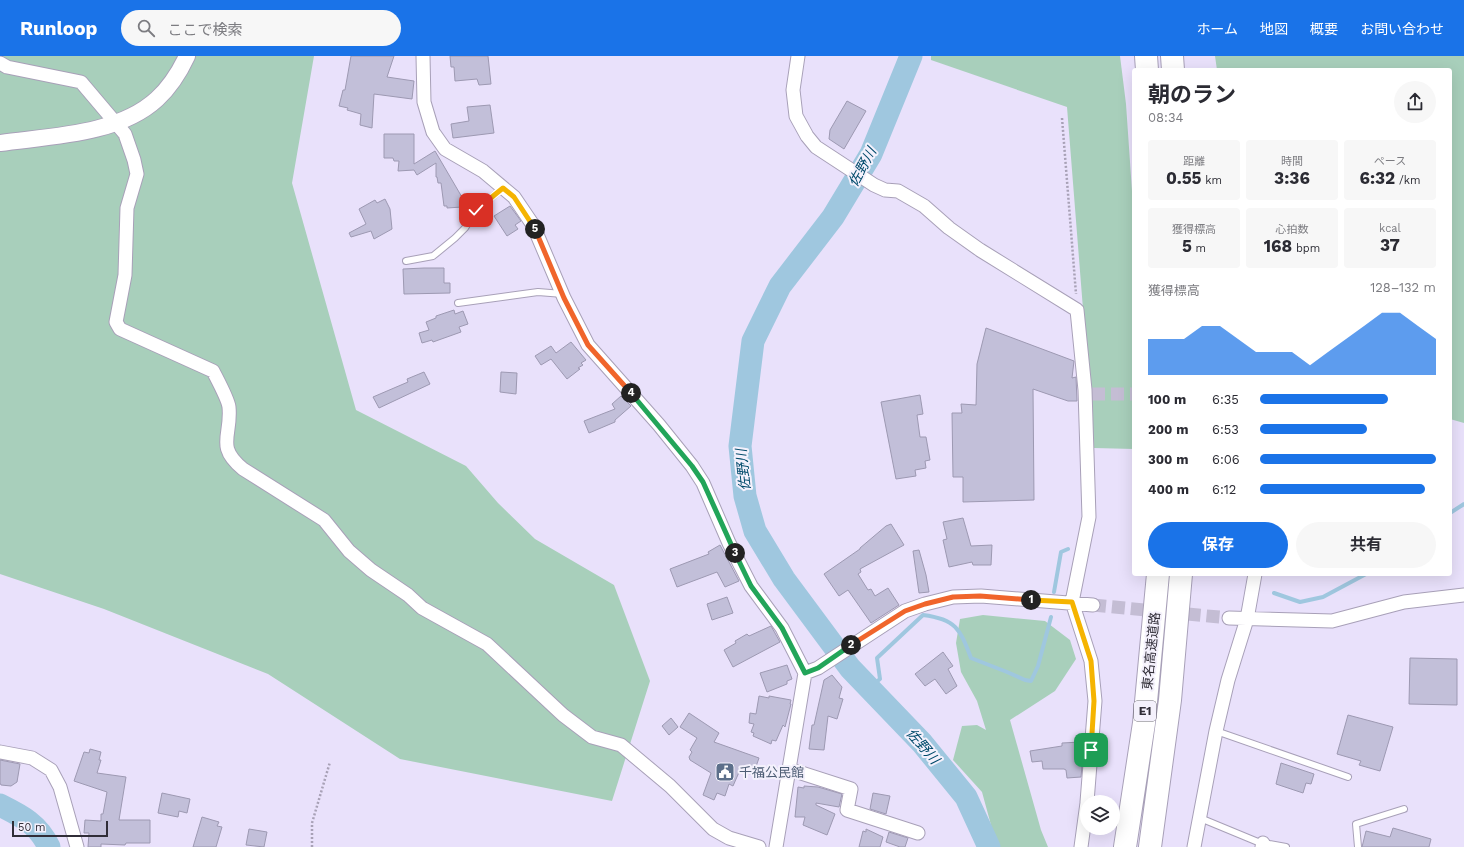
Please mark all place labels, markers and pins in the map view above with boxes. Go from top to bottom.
pin [459,193,493,227]
pin: 5 [525,219,545,239]
pin: 4 [621,383,641,403]
pin: 3 [725,543,745,563]
pin: 1 [1021,590,1041,610]
pin: 2 [841,635,861,655]
pin [1074,733,1108,767]
public building icon: 千福公民館 [714,761,736,783]
place label: 千福公民館 [739,765,804,780]

